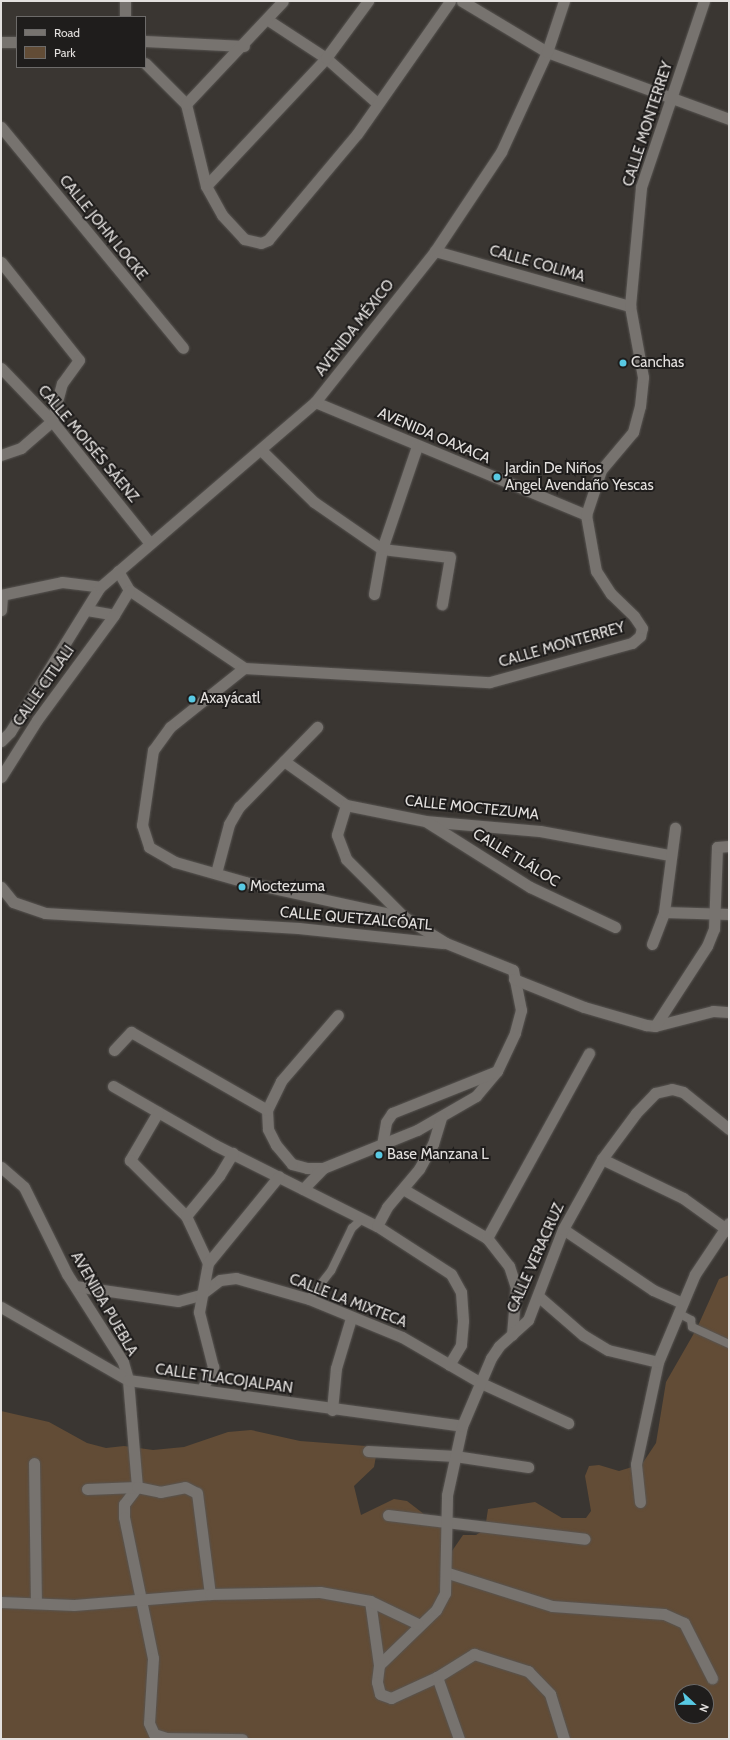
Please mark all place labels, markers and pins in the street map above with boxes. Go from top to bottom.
place label: Canchas [631,354,684,372]
marker: Canchas [618,358,628,368]
place label: Jardin De Niños Angel Avendaño Yescas [505,459,654,494]
marker: Jardin De Niños Angel Avendaño Yescas [492,472,502,482]
place label: Axayácatl [200,690,260,708]
marker: Axayácatl [187,694,197,704]
place label: Moctezuma [250,878,325,896]
marker: Moctezuma [237,882,247,892]
place label: Base Manzana L [387,1146,489,1164]
marker: Base Manzana L [374,1150,384,1160]

